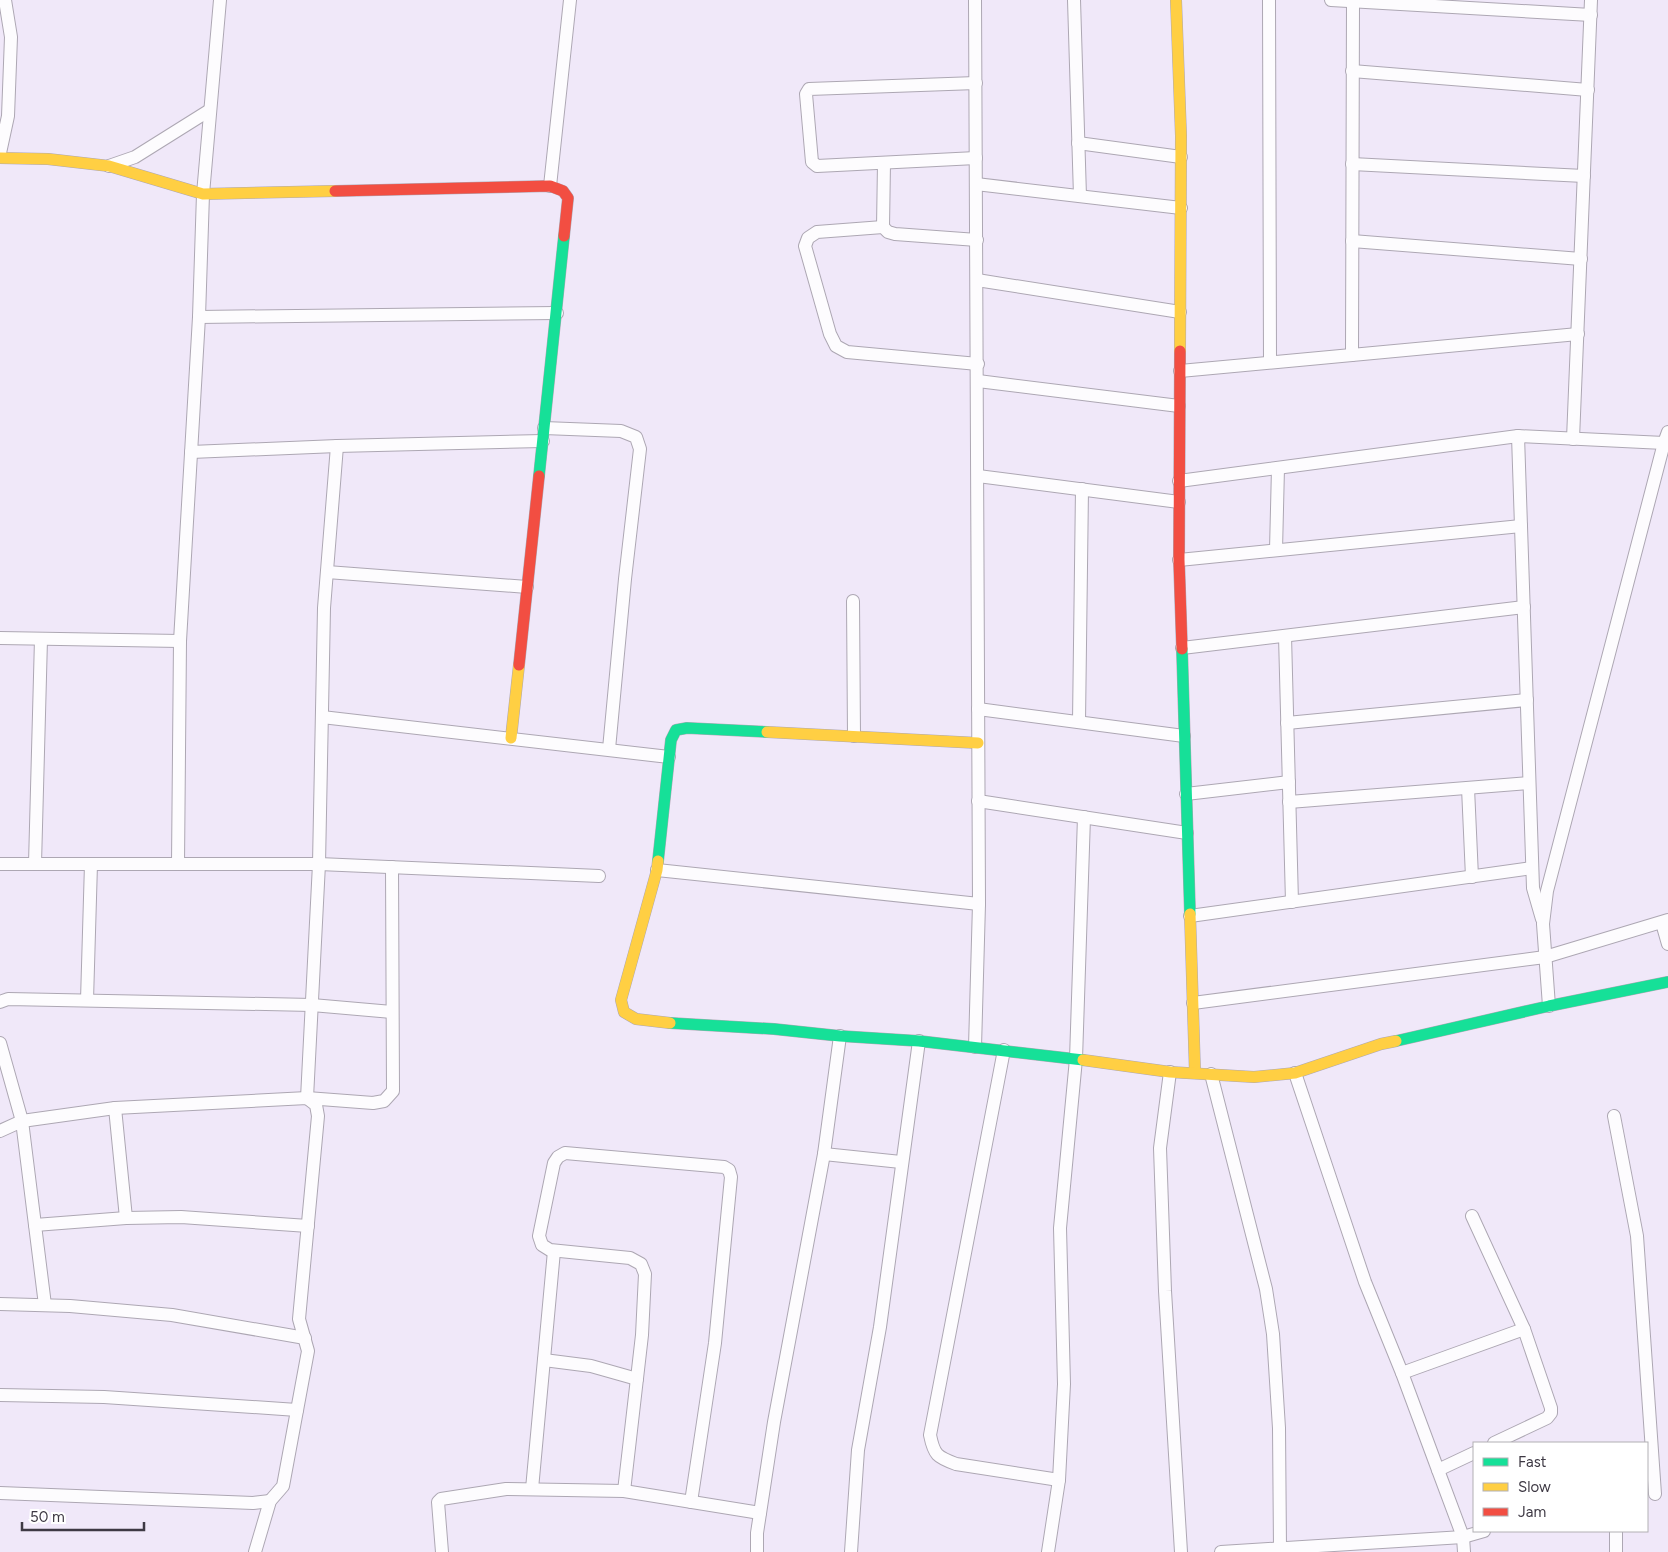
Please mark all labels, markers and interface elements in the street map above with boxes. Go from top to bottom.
legend [1473,1442,1648,1532]
text: Fast [1518,1453,1547,1471]
text: Slow [1518,1478,1551,1496]
scale bar [22,1500,145,1532]
text: Jam [1518,1503,1546,1521]
text: 50 m [30,1508,65,1526]

